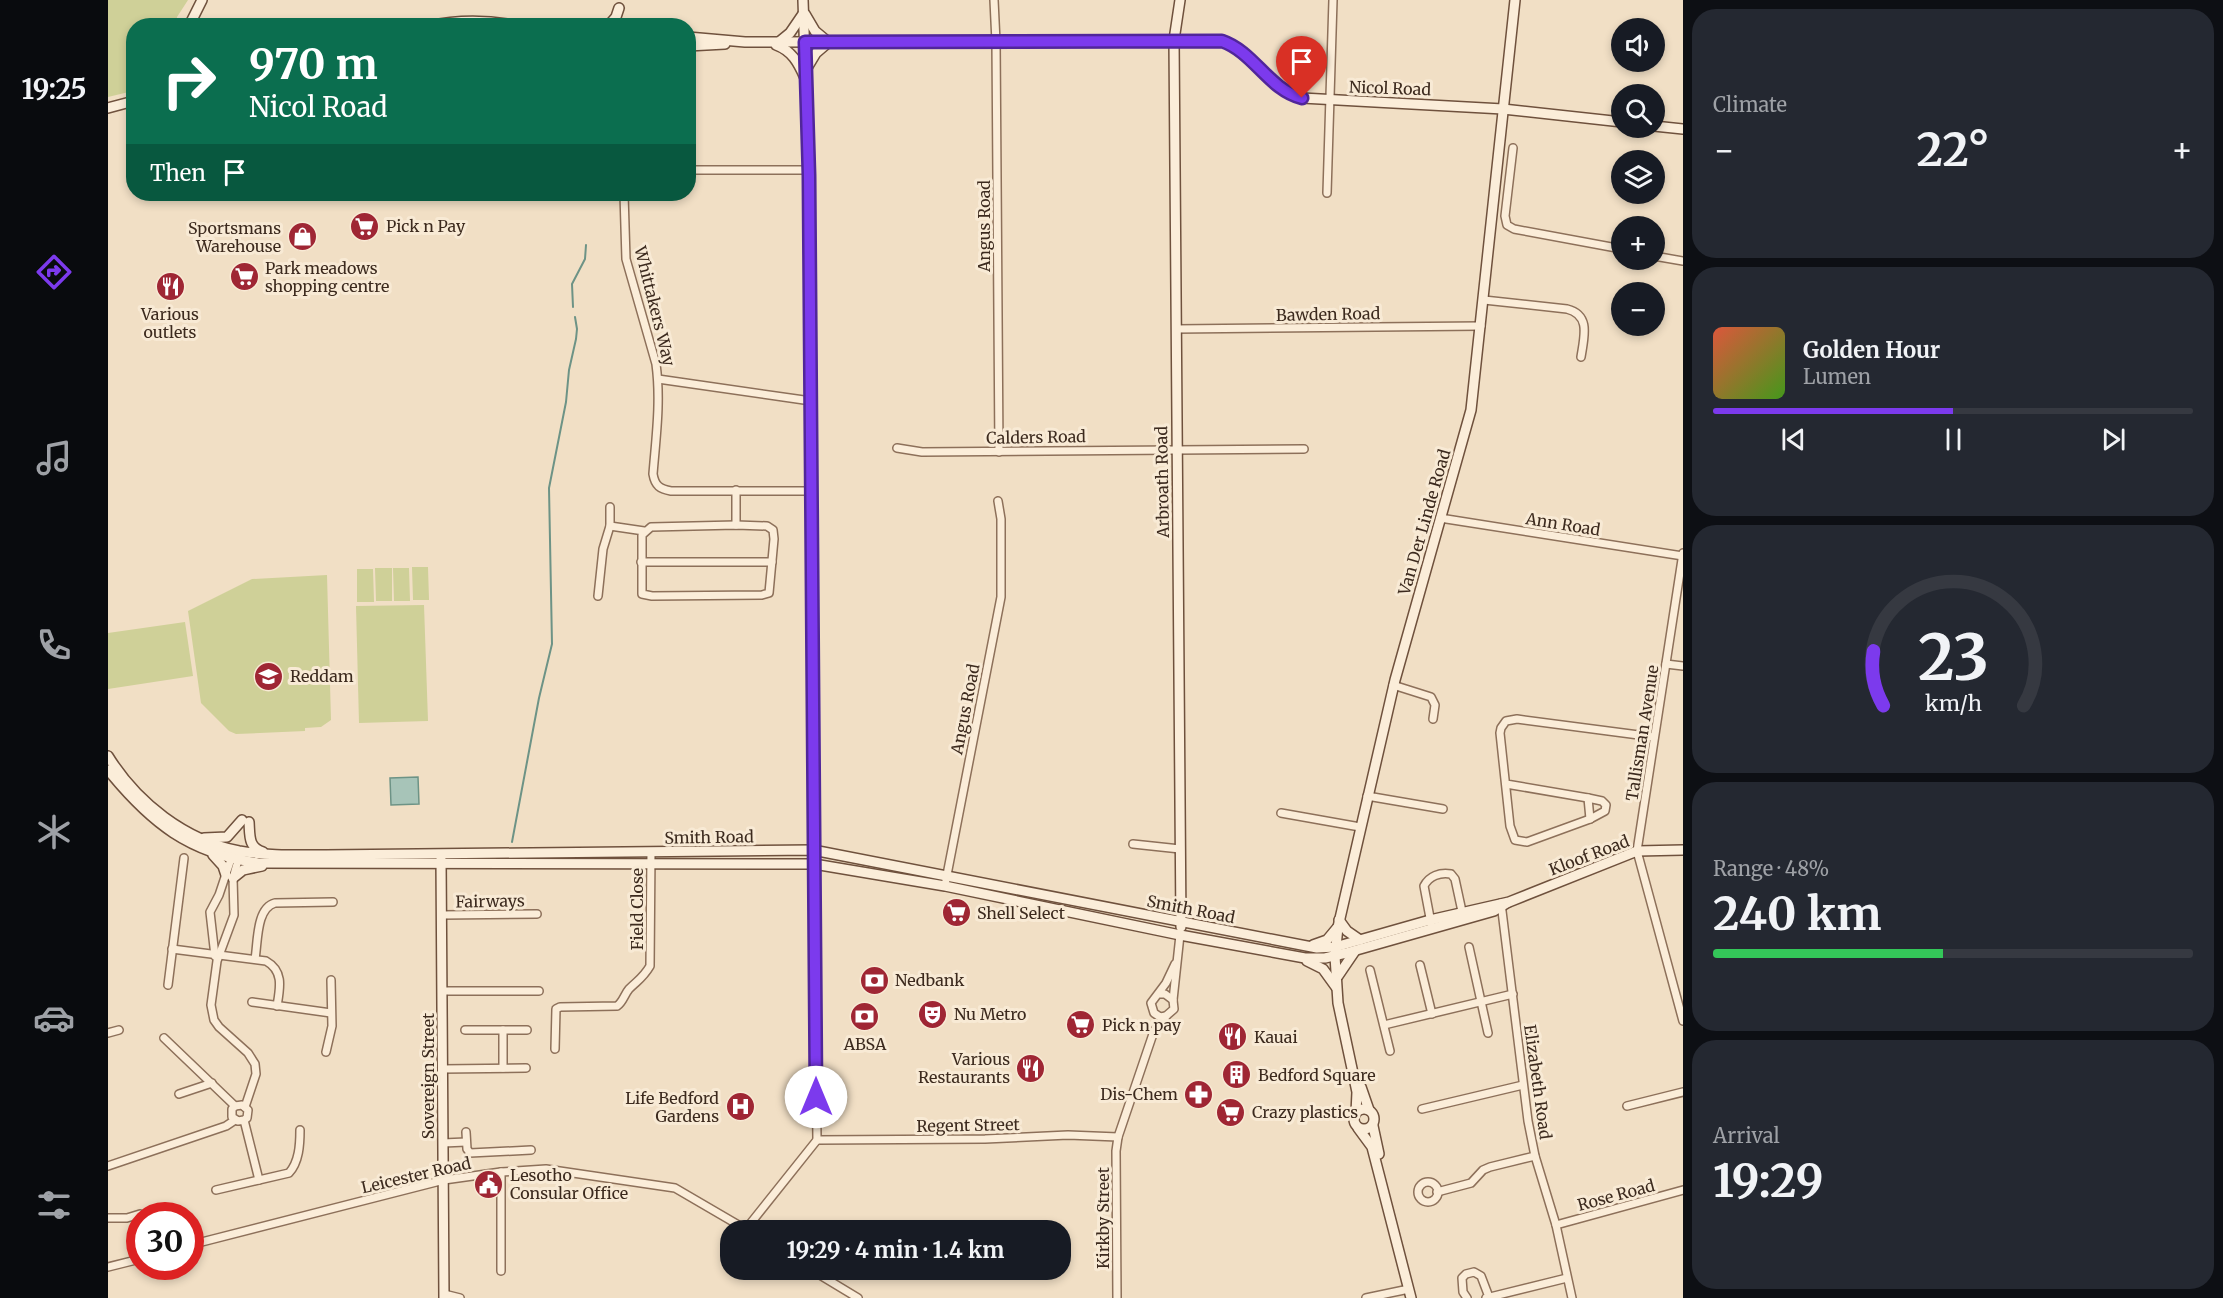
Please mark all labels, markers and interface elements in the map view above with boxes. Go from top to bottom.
map controls [1611,18,1665,336]
button: sound [1611,18,1665,72]
pin [1276,36,1327,98]
text: 970 m [249,38,378,90]
icon: right [150,42,228,120]
icon: arrive [1285,45,1318,78]
text: 19:25 [21,72,87,106]
street label: Nicol Road [1349,77,1432,99]
button: search [1611,84,1665,138]
text: Nicol Road [249,90,388,124]
text: Climate [1713,92,1787,117]
text: 22° [1917,122,1989,178]
text: − [1713,130,1735,171]
text: + [2171,130,2193,171]
button: layers [1611,150,1665,204]
icon: arrive [218,156,251,189]
text: Then [150,159,206,187]
street label: Angus Road [974,180,994,273]
supermarket icon: Pick n Pay [349,210,381,242]
place label: Pick n Pay [386,216,466,236]
button: + [1611,216,1665,270]
place label: Sportsmans Warehouse [188,218,281,256]
shop icon: Sportsmans Warehouse [286,221,318,253]
street label: Whittakers Way [630,243,680,369]
icon: directions [33,251,75,293]
place label: Park meadows shopping centre [265,258,389,296]
supermarket icon: Park meadows shopping centre [228,261,260,293]
restaurant icon: Various outlets [154,270,186,302]
button: − [1611,282,1665,336]
street label: Bawden Road [1276,303,1381,325]
place label: Various outlets [140,304,199,342]
text: Golden Hour [1803,336,1940,364]
text: Lumen [1803,364,1871,389]
icon: previous [1777,423,1810,456]
icon: pause [1937,423,1970,456]
icon: next [2097,423,2130,456]
street label: Calders Road [986,426,1086,448]
street label: Arbroath Road [1151,426,1173,539]
icon: music [33,437,75,479]
street label: Van Der Linde Road [1393,446,1454,598]
street label: Ann Road [1523,508,1602,540]
text: 23 [1918,619,1988,697]
icon: phone [33,624,75,666]
school or university icon: Reddam [253,660,285,692]
street label: Angus Road [946,662,984,757]
street label: Tallisman Avenue [1621,664,1663,802]
place label: Reddam [290,666,354,686]
text: km/h [1925,690,1981,717]
icon: climate [33,811,75,853]
street label: Smith Road [664,826,754,848]
street label: Kloof Road [1546,830,1632,879]
text: Range · 48% [1713,856,1829,881]
street label: Field Close [627,868,647,950]
text: 240 km [1713,886,1882,942]
street label: Fairways [455,890,525,912]
street label: Smith Road [1145,891,1237,927]
supermarket icon: Shell Select [940,897,972,929]
place label: Shell Select [977,903,1066,923]
bank icon: Nedbank [858,964,890,996]
place label: Nedbank [895,970,965,990]
icon: car [33,997,75,1039]
theatre icon: Nu Metro [917,998,949,1030]
bank icon: ABSA [849,1000,881,1032]
place label: Nu Metro [954,1004,1026,1024]
supermarket icon: Pick n pay [1065,1009,1097,1041]
street label: Sovereign Street [418,1012,438,1139]
place label: Pick n pay [1102,1015,1182,1035]
restaurant icon: Kauai [1217,1021,1249,1053]
street label: Elizabeth Road [1520,1023,1556,1141]
place label: Kauai [1254,1027,1298,1047]
place label: ABSA [843,1034,887,1054]
place label: Various Restaurants [918,1049,1010,1087]
restaurant icon: Various Restaurants [1015,1052,1047,1084]
building icon: Bedford Square [1221,1059,1253,1091]
position arrow [784,1065,848,1129]
place label: Bedford Square [1258,1065,1376,1085]
pharmacy icon: Dis-Chem [1183,1078,1215,1110]
place label: Dis-Chem [1100,1084,1178,1104]
place label: Life Bedford Gardens [625,1088,719,1126]
hospital icon: Life Bedford Gardens [724,1091,756,1123]
supermarket icon: Crazy plastics [1215,1096,1247,1128]
place label: Crazy plastics [1252,1102,1358,1122]
street label: Regent Street [916,1114,1021,1136]
text: Arrival [1713,1123,1780,1148]
street label: Leicester Road [359,1153,473,1197]
text: 19:29 [1713,1153,1823,1209]
place label: Lesotho Consular Office [510,1165,628,1203]
street label: Kirkby Street [1093,1166,1113,1269]
public building icon: Lesotho Consular Office [473,1168,505,1200]
street label: Rose Road [1575,1175,1657,1215]
icon: filters [33,1184,75,1226]
speed limit sign: 30 [126,1202,204,1280]
text: 19:29 · 4 min · 1.4 km [787,1236,1004,1264]

